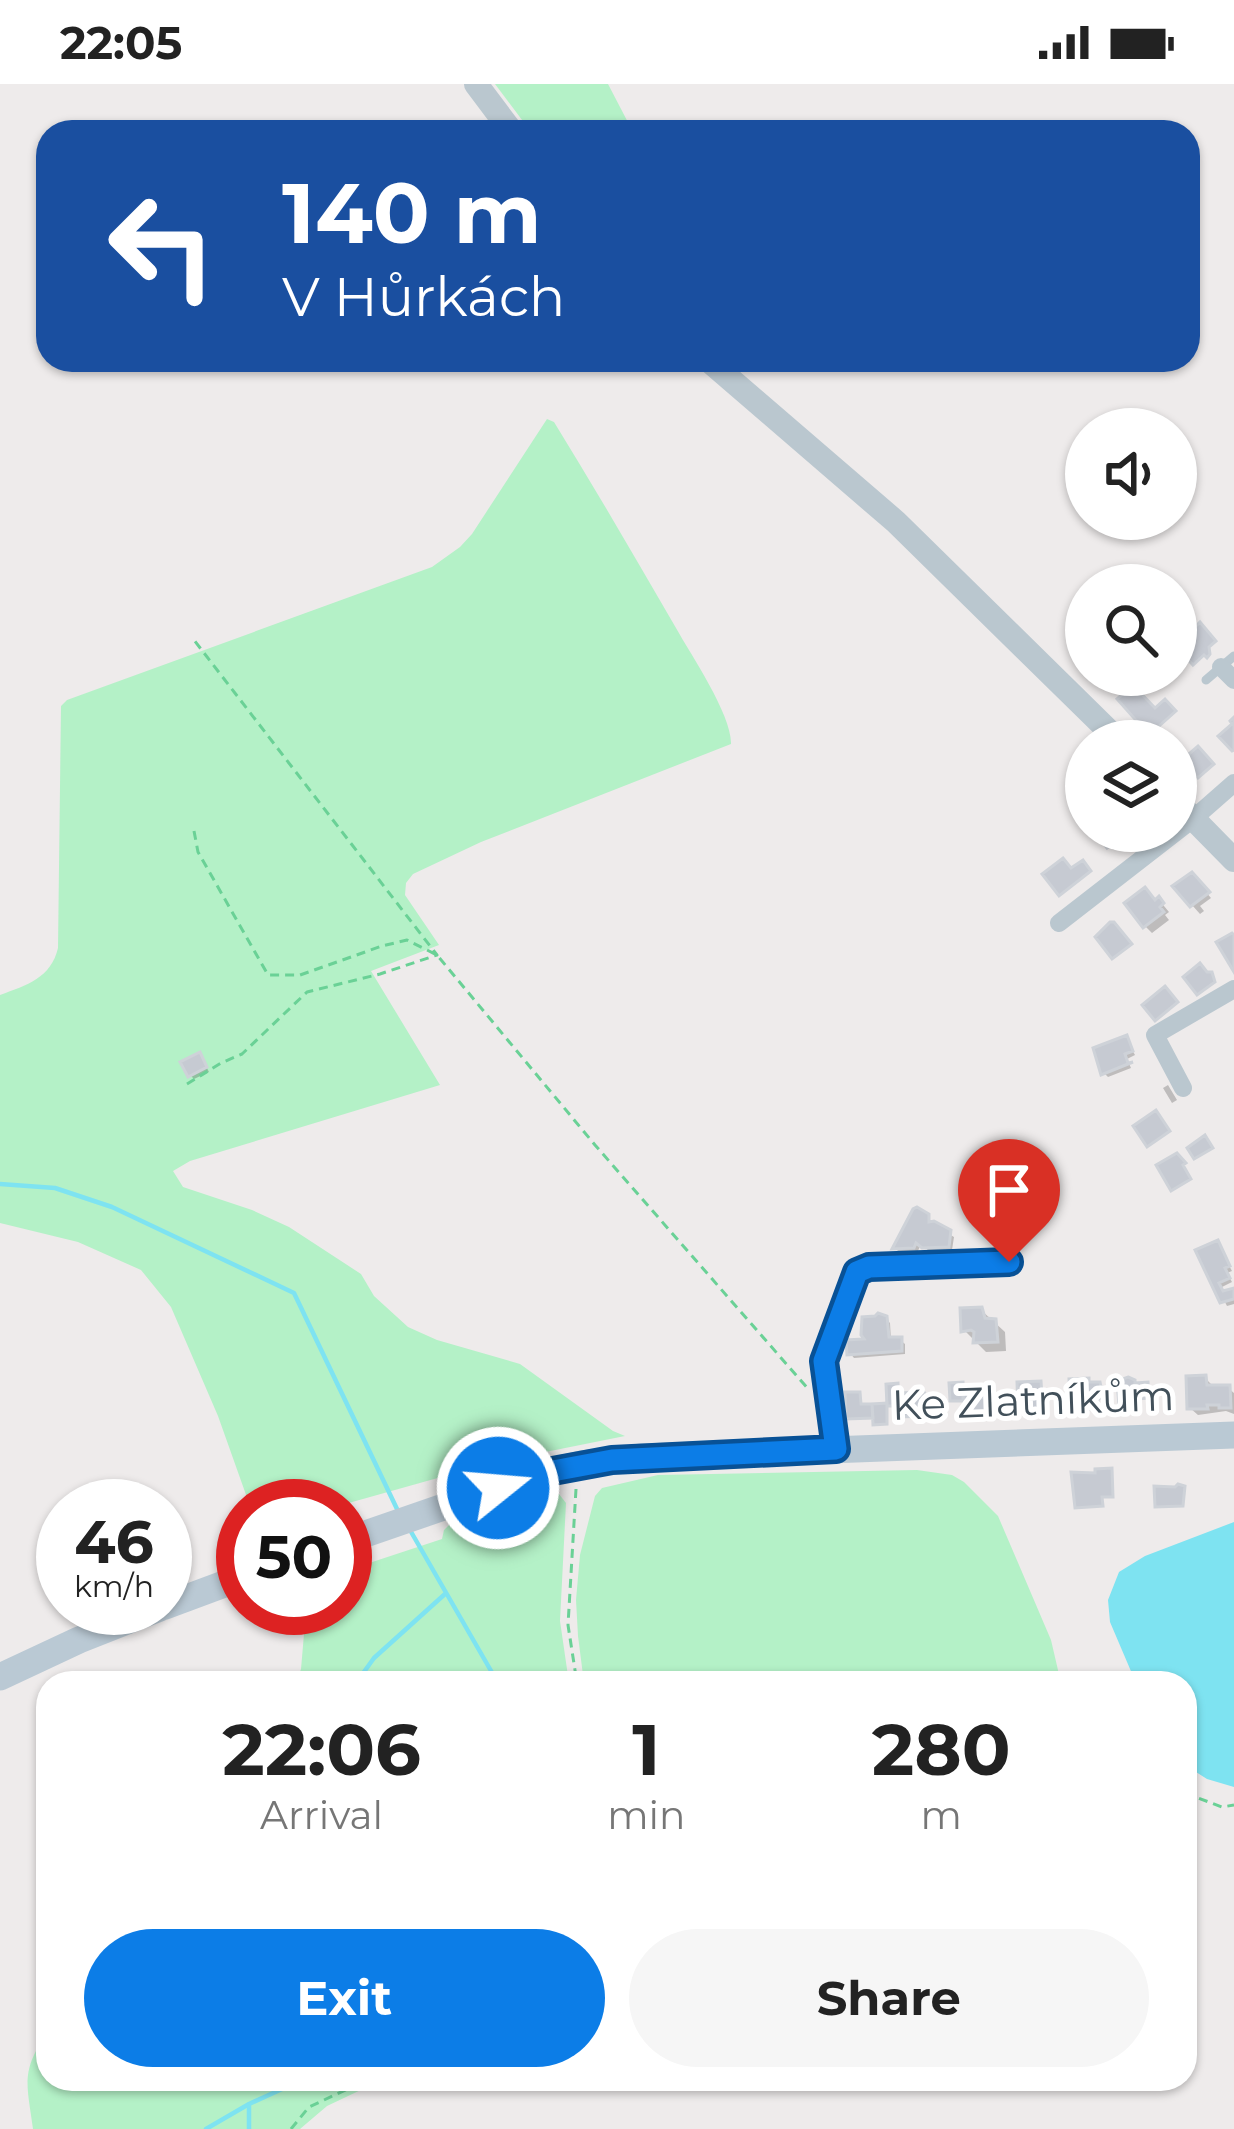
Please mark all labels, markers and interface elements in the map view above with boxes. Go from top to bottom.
text: 22:05 [60,15,182,70]
text: 140 m [282,162,542,264]
icon: left [84,168,240,324]
text: V Hůrkách [282,264,565,330]
map controls [1065,408,1197,852]
button: sound [1065,408,1197,540]
button: search [1065,564,1197,696]
button: layers [1065,720,1197,852]
pin [958,1139,1060,1262]
icon: arrive [976,1157,1042,1223]
street label: Ke Zlatníkům [891,1369,1175,1431]
position arrow [435,1425,561,1551]
speed limit sign: 50 [216,1479,372,1635]
text: 46 [74,1505,154,1578]
text: km/h [74,1568,154,1605]
text: 22:06 [222,1705,421,1793]
text: 1 [632,1705,660,1793]
text: 280 [872,1705,1011,1793]
text: Arrival [260,1791,383,1839]
text: min [607,1791,685,1839]
text: m [921,1791,962,1839]
button: Exit [84,1929,605,2067]
button: Share [629,1929,1149,2067]

